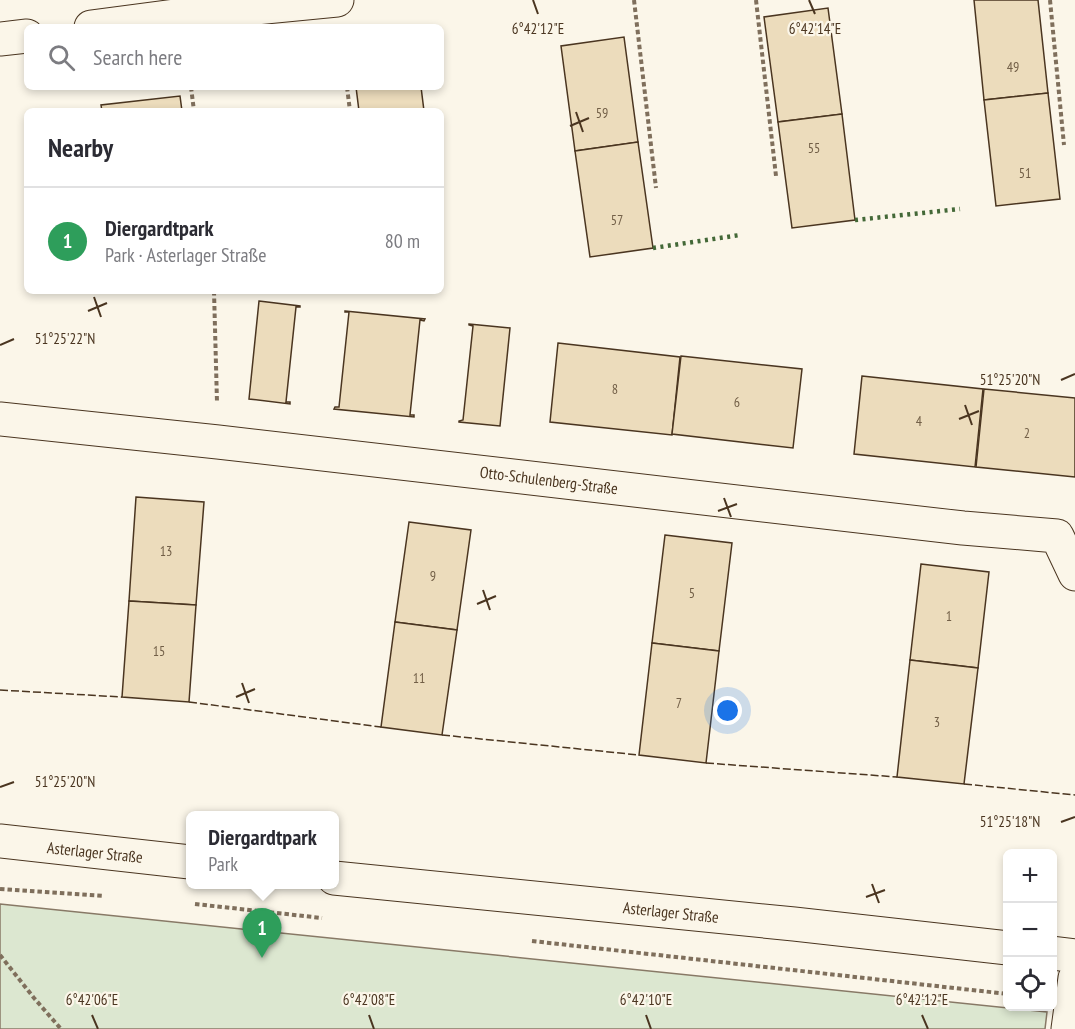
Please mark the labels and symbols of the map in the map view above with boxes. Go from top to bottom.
text: 6°42'12"E [512,19,564,38]
text: 6°42'14"E [789,19,841,38]
house number: 49 [1007,58,1019,76]
house number: 59 [596,104,608,122]
house number: 55 [808,139,820,157]
house number: 51 [1019,164,1031,182]
house number: 57 [611,211,623,229]
text: 51°25'22"N [35,329,95,348]
text: 51°25'20"N [980,370,1040,389]
house number: 8 [612,380,618,398]
house number: 6 [734,393,740,411]
house number: 4 [916,412,923,430]
house number: 2 [1024,424,1030,442]
street label: Otto-Schulenberg-Straße [479,462,619,498]
house number: 13 [160,542,172,560]
house number: 9 [430,567,436,585]
house number: 5 [689,584,695,602]
house number: 1 [946,607,952,625]
house number: 15 [153,642,165,660]
house number: 11 [413,669,425,687]
house number: 7 [676,694,682,712]
your location [713,696,742,725]
house number: 3 [934,713,940,731]
text: 51°25'20"N [35,772,95,791]
text: 51°25'18"N [980,812,1040,831]
street label: Asterlager Straße [46,837,144,867]
street label: Asterlager Straße [622,897,720,927]
pin: 1 [242,908,282,958]
text: 6°42'06"E [66,990,118,1009]
text: 6°42'08"E [343,990,395,1009]
text: 6°42'10"E [620,990,672,1009]
text: 6°42'12"E [896,990,948,1009]

